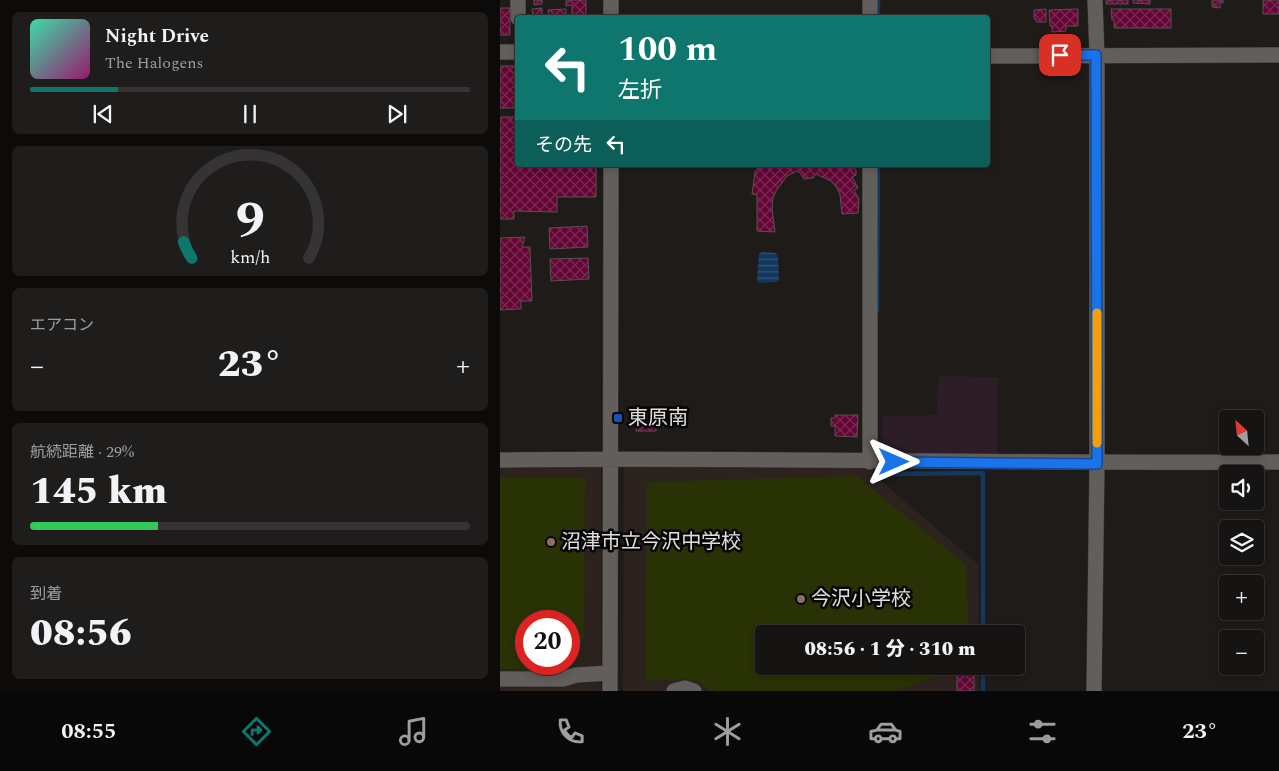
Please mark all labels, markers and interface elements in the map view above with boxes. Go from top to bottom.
text: Night Drive [105,22,209,51]
text: 100 m [618,23,717,76]
pin [1039,34,1081,76]
icon: left [535,35,600,100]
icon: arrive [1046,41,1074,69]
text: The Halogens [105,51,203,75]
text: 左折 [618,74,662,107]
icon: previous [89,100,117,128]
icon: pause [236,100,264,128]
icon: next [383,100,411,128]
icon: left [602,130,630,158]
text: その先 [535,131,592,160]
text: 9 [235,182,265,261]
text: km/h [230,244,270,271]
text: エアコン [30,313,94,337]
text: 23° [218,336,282,394]
text: − [30,345,44,388]
text: + [456,345,470,388]
place label: 東原南 [628,403,688,433]
north arrow [1219,410,1264,455]
map controls [1219,410,1264,675]
marker: 東原南 [612,412,624,424]
position arrow [867,435,919,487]
text: 航続距離 · 29% [30,440,134,464]
text: 145 km [30,463,167,521]
button: sound [1219,465,1264,510]
button: layers [1219,520,1264,565]
place label: 沼津市立今沢中学校 [561,527,741,557]
marker: 沼津市立今沢中学校 [545,536,557,548]
button: + [1219,575,1264,620]
text: 到着 [30,582,62,606]
place label: 今沢小学校 [811,584,911,614]
marker: 今沢小学校 [795,593,807,605]
text: 08:56 [30,605,132,663]
speed limit sign: 20 [515,610,580,675]
button: − [1219,630,1264,675]
text: 08:56 · 1 分 · 310 m [804,635,976,664]
icon: directions [239,714,274,749]
icon: music [396,714,431,749]
icon: phone [553,714,588,749]
icon: climate [710,714,745,749]
icon: car [868,714,903,749]
icon: filters [1025,714,1060,749]
text: 08:55 [61,715,116,748]
text: 23° [1182,715,1218,748]

